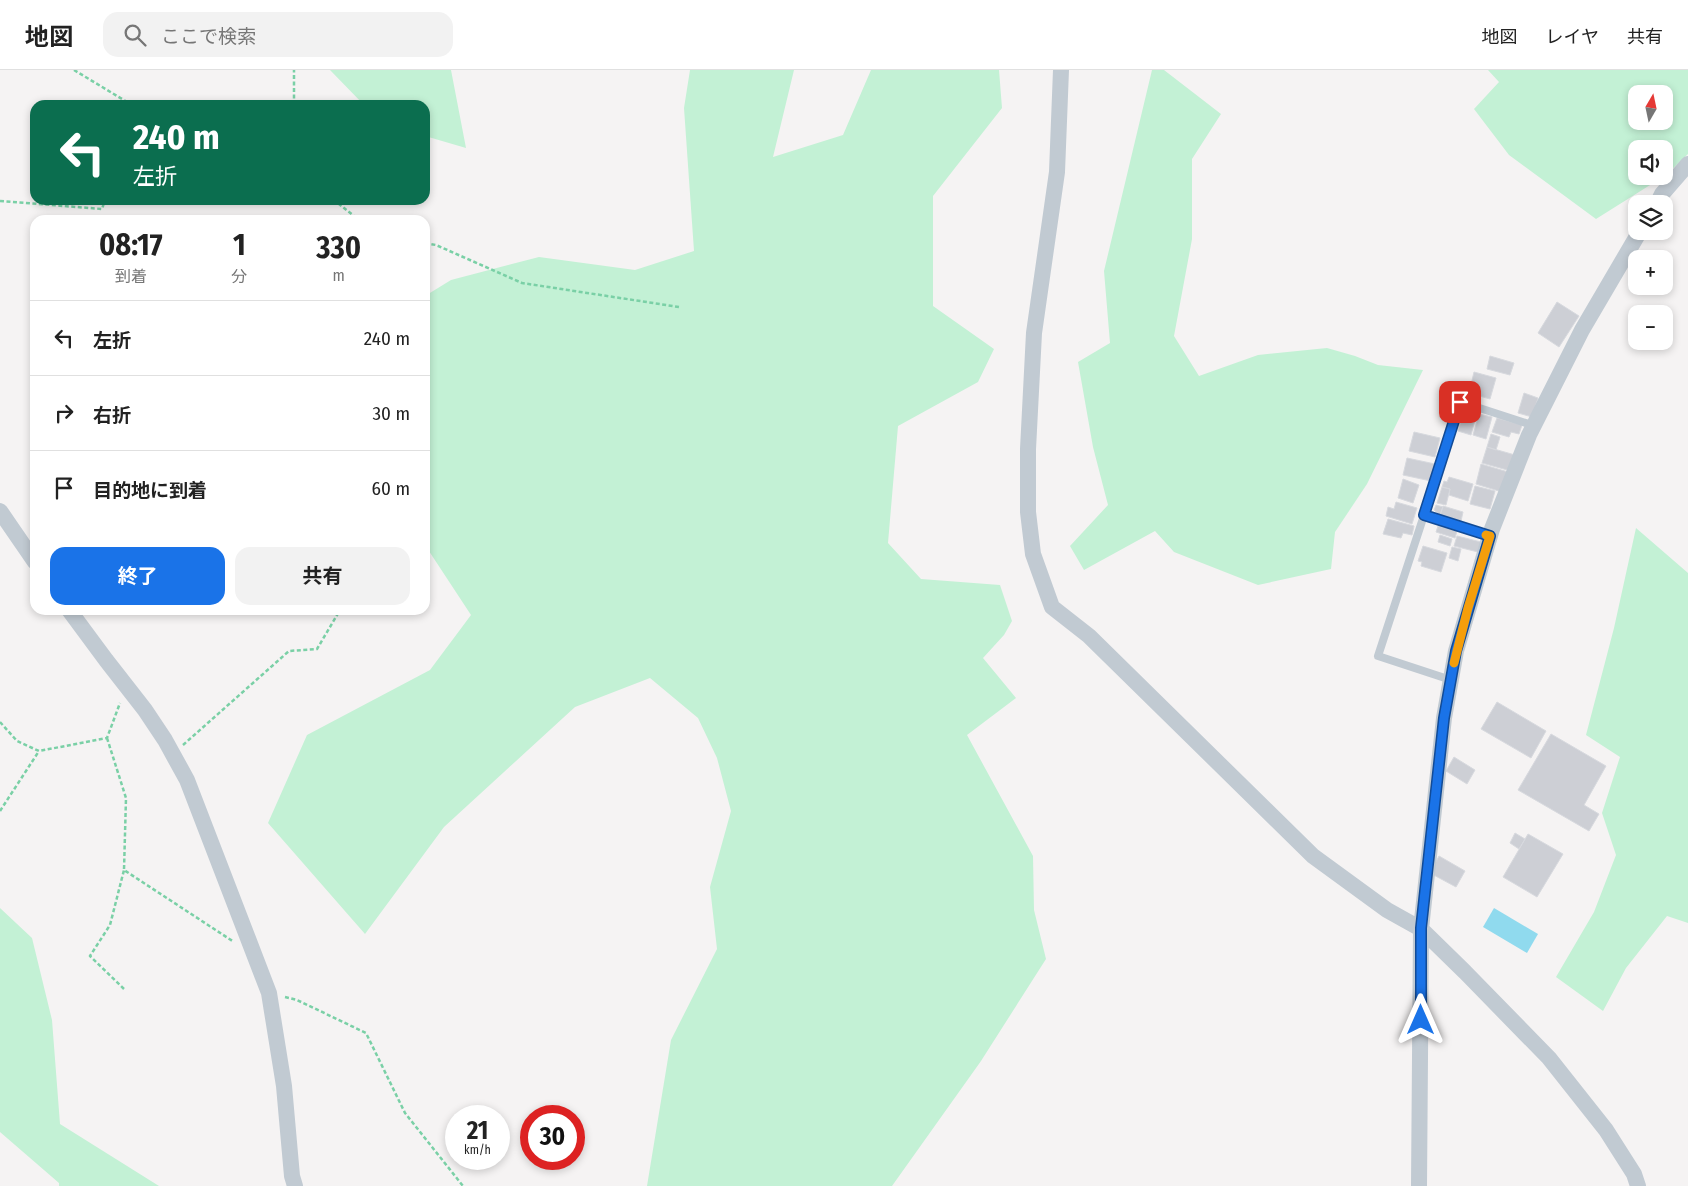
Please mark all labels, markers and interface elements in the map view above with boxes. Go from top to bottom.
search box [103,12,453,57]
icon: search [121,21,149,49]
text: 地図 [25,23,73,51]
text: ここで検索 [161,25,256,48]
text: 地図 [1482,26,1518,48]
text: レイヤ [1546,26,1599,48]
text: 共有 [1627,26,1663,48]
north arrow [1628,85,1672,130]
map controls [1628,85,1673,350]
text: 240 m [133,116,220,158]
icon: left [50,120,115,185]
button: sound [1628,140,1673,185]
text: 左折 [133,163,177,190]
button: layers [1628,195,1673,240]
text: 08:17 [99,227,162,263]
text: 1 [233,227,246,263]
text: 330 [316,230,361,266]
button: + [1628,250,1673,295]
text: m [333,266,345,285]
text: 到着 [115,267,147,286]
text: 分 [231,267,247,286]
button: − [1628,305,1673,350]
icon: left [50,324,78,352]
text: 240 m [364,327,410,350]
text: 左折 [93,329,131,352]
pin [1439,381,1481,423]
icon: arrive [1446,388,1474,416]
icon: right [50,399,78,427]
text: 30 m [372,402,410,425]
text: 右折 [93,404,131,427]
icon: arrive [50,474,78,502]
text: 60 m [372,477,410,500]
text: 目的地に到着 [93,479,207,502]
button: 終了 [50,547,225,605]
button: 共有 [235,547,410,605]
position arrow [1394,993,1446,1045]
speed limit sign: 30 [520,1105,585,1170]
text: 21 [467,1116,488,1146]
text: km/h [464,1143,491,1157]

